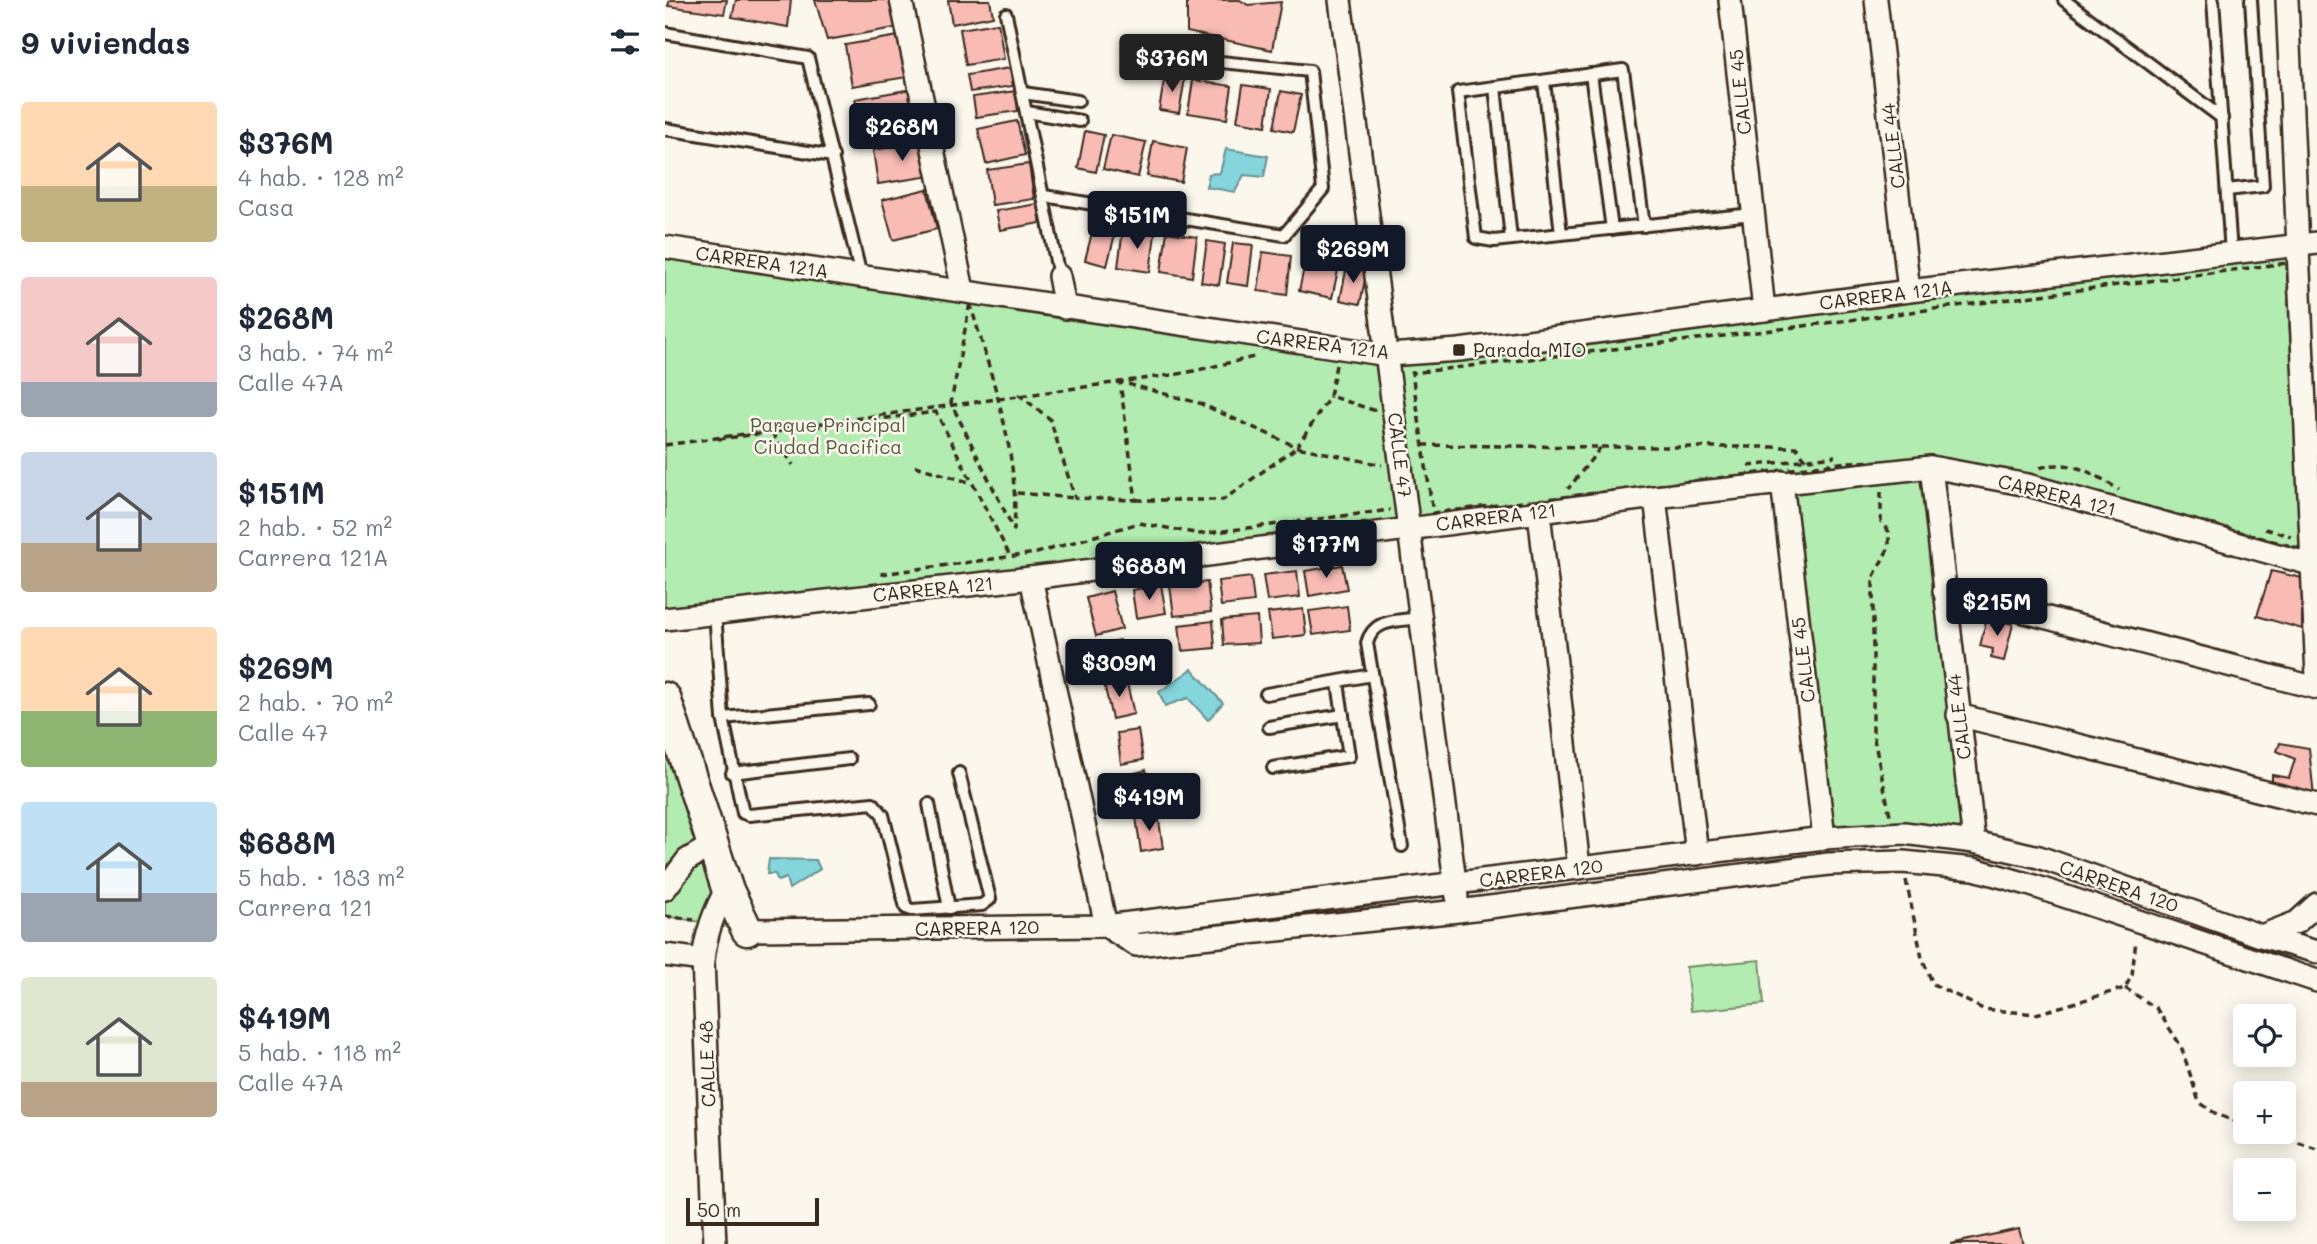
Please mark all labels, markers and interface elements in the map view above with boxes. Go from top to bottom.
text: 9 viviendas [21,22,190,62]
icon: filters [606,23,644,61]
pin: $376M [1123,34,1221,94]
text: $376M [1135,42,1209,72]
street label: CALLE 45 [1723,48,1756,136]
street label: CALLE 44 [1875,102,1910,190]
pin: $268M [853,104,951,163]
text: $268M [865,111,939,141]
text: $376M [238,122,334,162]
icon: home [77,130,161,214]
text: 4 hab. · 128 m² [238,162,404,192]
pin: $151M [1088,191,1186,251]
text: Casa [238,192,294,222]
text: $151M [1104,199,1170,229]
pin: $269M [1304,226,1402,285]
text: $269M [1316,233,1390,263]
street label: CARRERA 121A [694,240,830,283]
street label: CARRERA 121A [1818,274,1954,315]
text: $268M [238,297,334,337]
icon: home [77,305,161,389]
street label: CARRERA 121A [1255,323,1391,364]
text: 3 hab. · 74 m² [238,337,393,367]
place label: Parada MIO [1473,337,1586,362]
marker: Parada MIO [1451,342,1467,358]
text: Calle 47A [238,367,344,397]
street label: CALLE 47 [1383,411,1418,499]
park label: Parque Principal Ciudad Pacifica [750,412,906,459]
street label: CARRERA 121 [1995,468,2119,521]
text: $151M [238,472,325,512]
icon: home [77,480,161,564]
street label: CARRERA 121 [1434,497,1557,536]
text: 2 hab. · 52 m² [238,512,392,542]
pin: $177M [1277,520,1375,580]
text: $177M [1292,528,1360,558]
text: Carrera 121A [238,542,389,572]
pin: $688M [1100,542,1198,602]
text: $688M [1111,550,1187,580]
street label: CARRERA 121 [872,570,994,607]
pin: $215M [1948,578,2046,638]
text: $215M [1962,586,2032,616]
street label: CALLE 45 [1785,616,1820,704]
pin: $309M [1070,640,1168,699]
text: $269M [238,647,334,687]
text: $309M [1081,647,1157,677]
icon: home [77,655,161,739]
street label: CALLE 44 [1941,673,1976,761]
text: 2 hab. · 70 m² [238,687,393,717]
text: Calle 47 [238,717,328,747]
pin: $419M [1100,774,1198,833]
text: $419M [1113,781,1185,811]
text: $688M [238,822,336,862]
icon: home [77,830,161,914]
street label: CARRERA 120 [1478,852,1604,892]
street label: CARRERA 120 [2056,853,2182,918]
text: 5 hab. · 183 m² [238,862,404,892]
text: Carrera 121 [238,892,373,922]
street label: CARRERA 120 [915,914,1040,941]
text: $419M [238,997,331,1037]
map controls [2233,1004,2296,1221]
button: locate [2233,1004,2296,1067]
icon: home [77,1005,161,1089]
street label: CALLE 48 [693,1020,720,1108]
text: 5 hab. · 118 m² [238,1037,401,1067]
text: Calle 47A [238,1067,344,1097]
button: + [2233,1081,2296,1144]
button: − [2233,1158,2296,1221]
scale bar [686,1195,819,1227]
text: 50 m [697,1197,741,1222]

